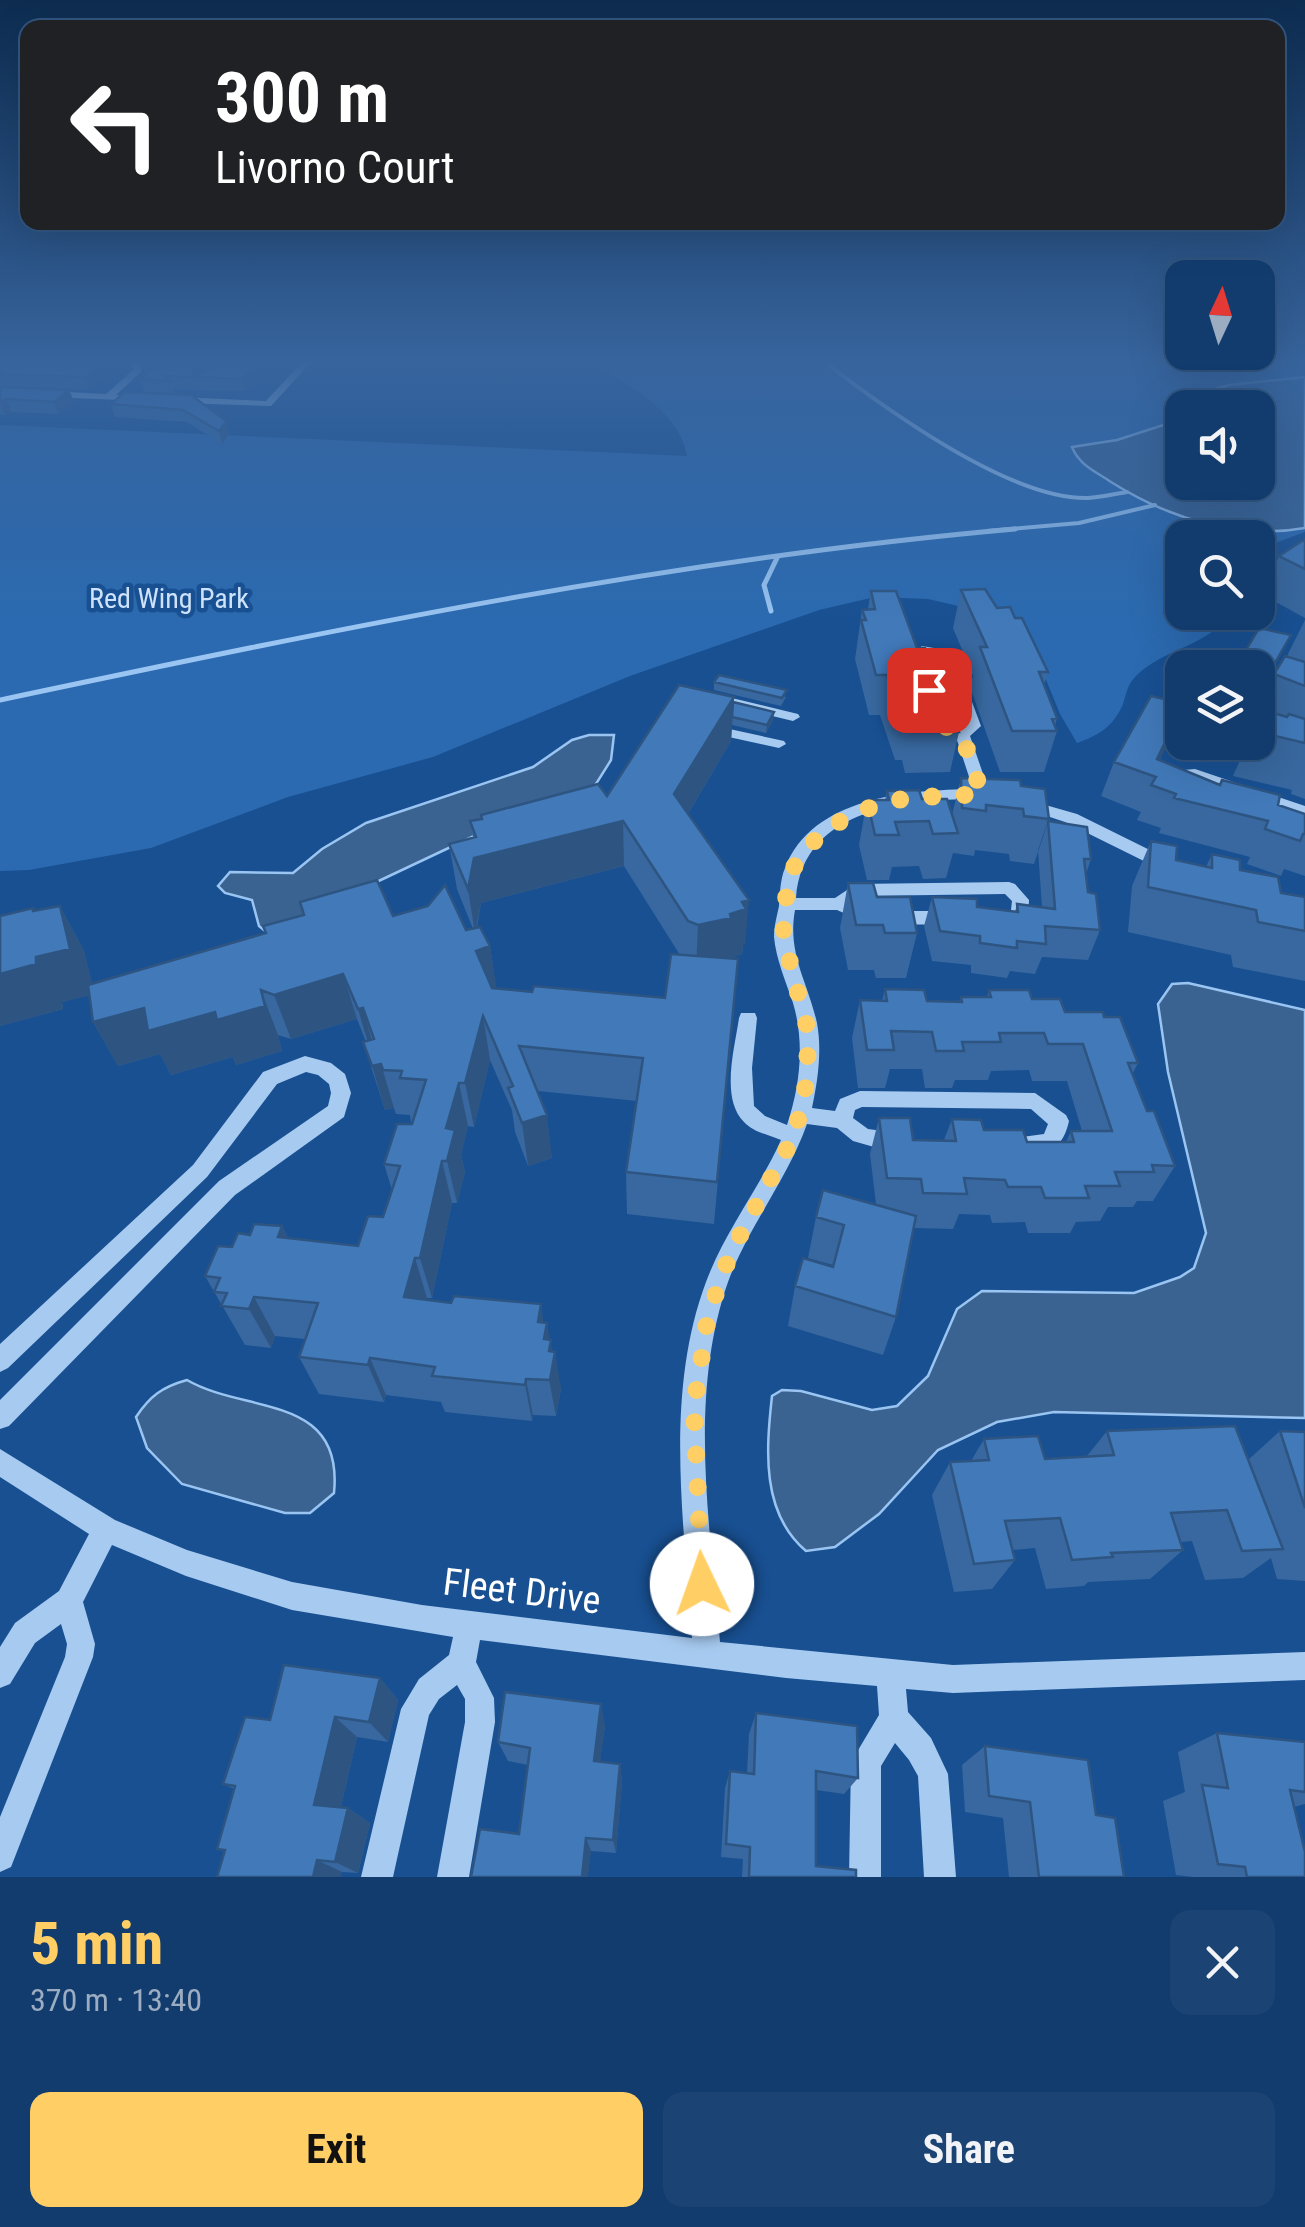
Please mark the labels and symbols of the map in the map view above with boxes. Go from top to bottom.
north arrow [1165,260,1275,370]
park label: Red Wing Park [89,582,249,615]
pin [887,648,972,733]
position arrow [650,1532,754,1636]
street label: Fleet Drive [441,1560,603,1622]

